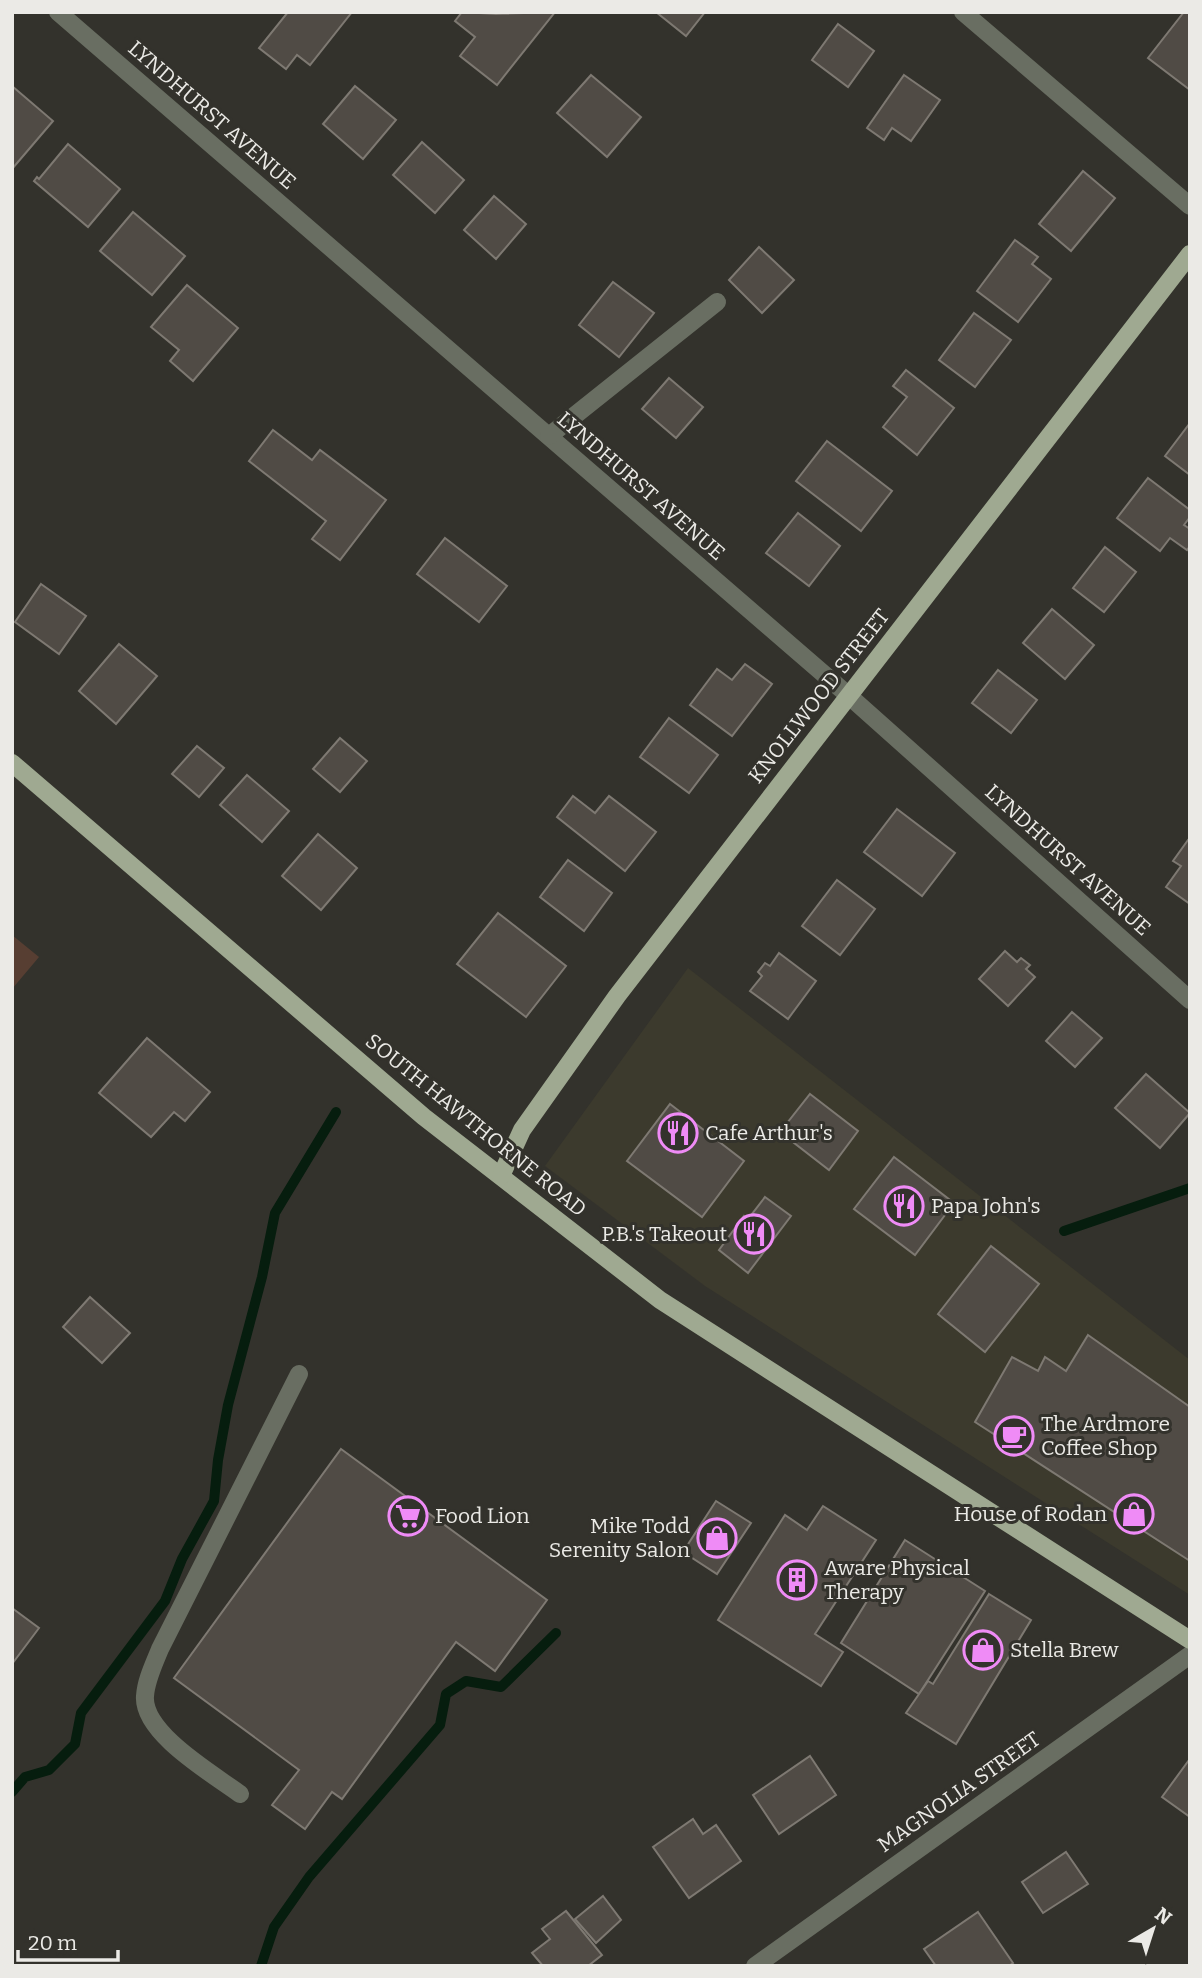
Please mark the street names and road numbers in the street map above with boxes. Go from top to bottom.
street label: LYNDHURST AVENUE [123,35,301,195]
street label: LYNDHURST AVENUE [552,406,730,566]
street label: KNOLLWOOD STREET [743,604,895,788]
street label: LYNDHURST AVENUE [980,779,1156,941]
street label: SOUTH HAWTHORNE ROAD [360,1028,592,1222]
street label: MAGNOLIA STREET [873,1726,1045,1858]

